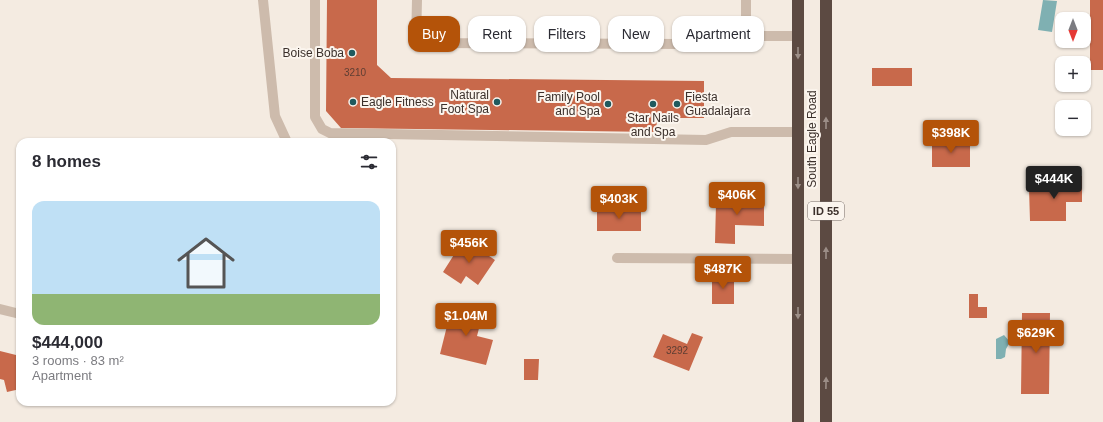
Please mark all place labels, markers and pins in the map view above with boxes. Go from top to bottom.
place label: Boise Boba [283,46,344,60]
marker: Boise Boba [347,48,357,58]
place label: Natural Foot Spa [440,88,489,116]
place label: Family Pool and Spa [537,90,600,118]
place label: Fiesta Guadalajara [685,90,751,118]
place label: Eagle Fitness [361,95,434,109]
marker: Eagle Fitness [348,97,358,107]
marker: Natural Foot Spa [492,97,502,107]
marker: Family Pool and Spa [603,99,613,109]
marker: Star Nails and Spa [648,99,658,109]
marker: Fiesta Guadalajara [672,99,682,109]
place label: Star Nails and Spa [627,111,679,139]
pin: $398K [923,120,979,154]
pin: $444K [1026,166,1082,200]
pin: $406K [709,182,765,216]
pin: $403K [591,186,647,220]
pin: $456K [441,230,497,264]
pin: $487K [695,256,751,290]
pin: $1.04M [433,303,499,337]
pin: $629K [1008,320,1064,354]

